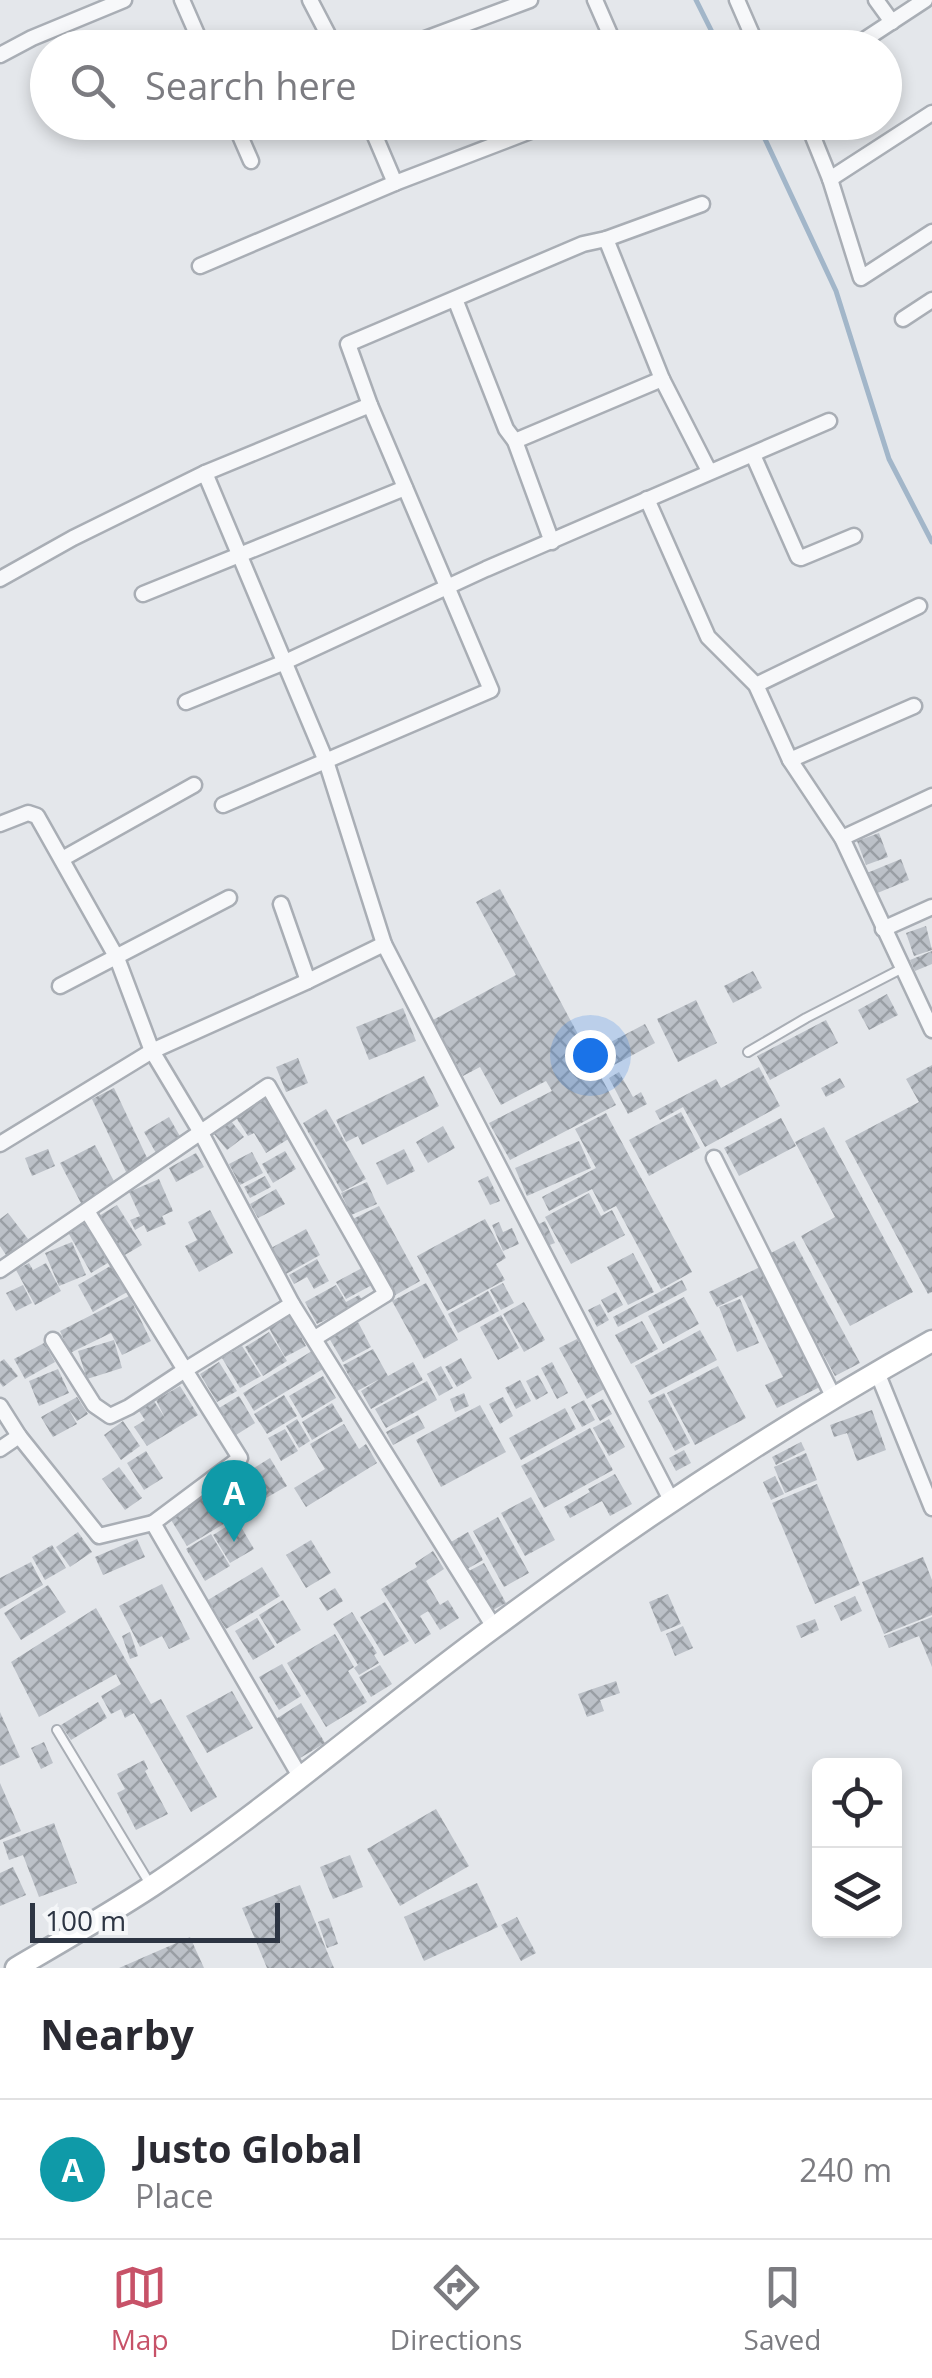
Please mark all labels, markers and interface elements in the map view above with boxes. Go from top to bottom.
search box [30,30,902,140]
icon: search [65,58,120,113]
text: Search here [145,59,357,111]
your location [565,1030,616,1081]
pin: A [202,1460,266,1542]
map controls [812,1758,902,1938]
button: locate [812,1758,902,1848]
button: layers [812,1848,902,1938]
scale bar [30,1898,280,1942]
text: 100 m [45,1901,126,1939]
text: Nearby [40,2005,194,2062]
text: Justo Global [135,2122,363,2174]
text: A [61,2148,84,2191]
text: 240 m [799,2148,892,2191]
text: Place [135,2174,213,2217]
tab: Map [111,2260,169,2358]
tab: Directions [390,2260,522,2358]
tab: Saved [744,2260,821,2358]

